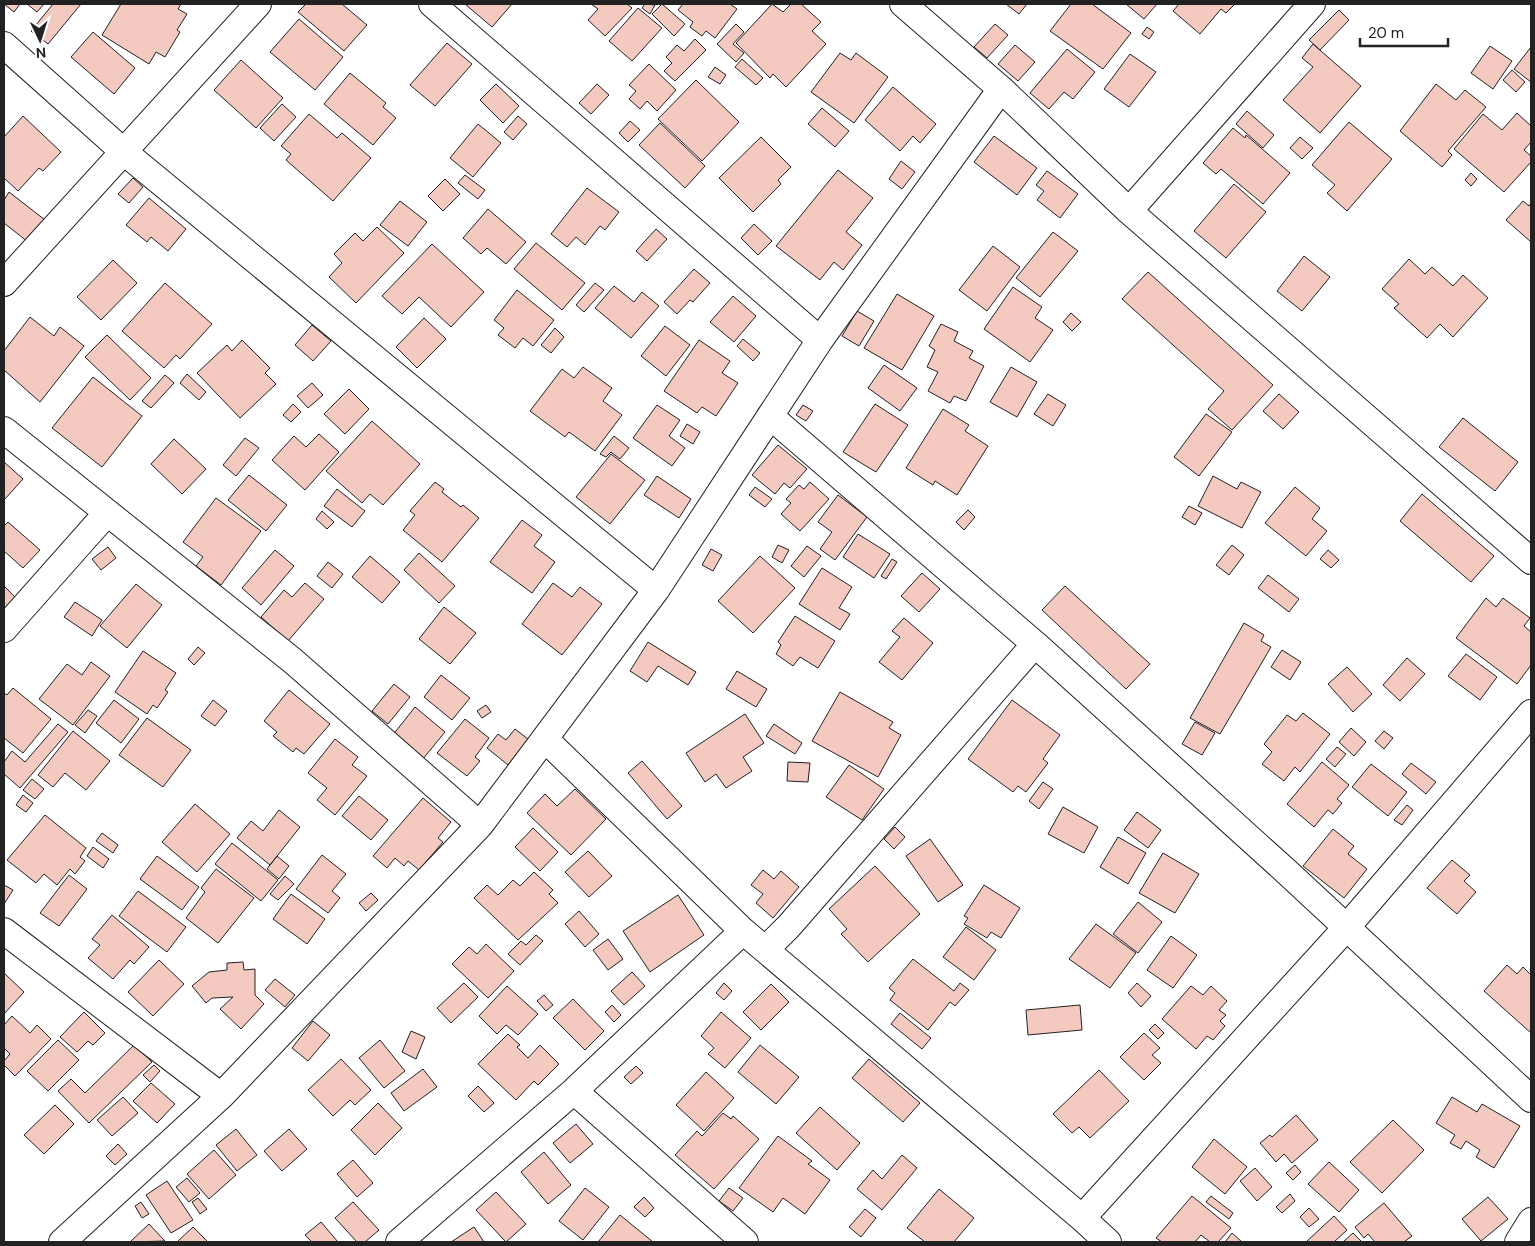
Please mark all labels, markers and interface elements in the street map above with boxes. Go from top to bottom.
north arrow [15,15,65,65]
scale bar [1360,15,1448,47]
text: 20 m [1368,23,1404,43]
text: N [35,44,47,62]

